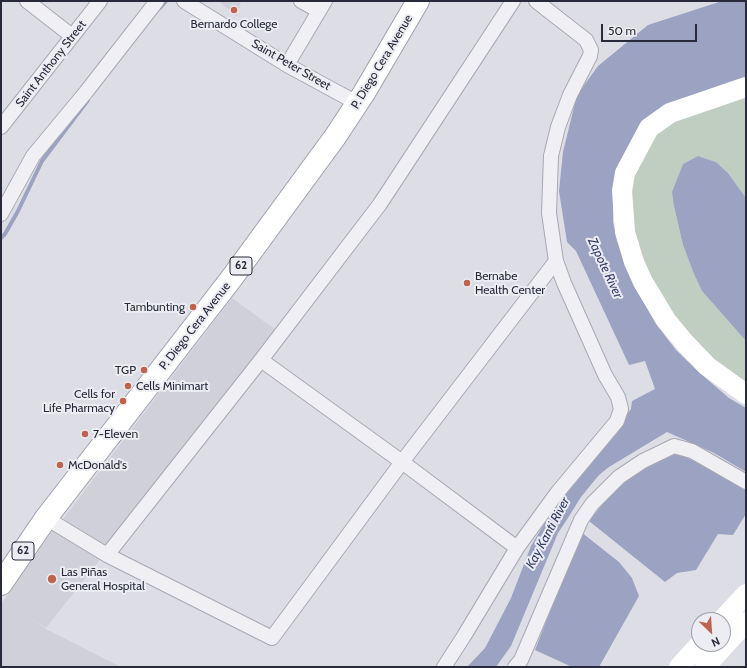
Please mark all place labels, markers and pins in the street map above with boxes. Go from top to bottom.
marker: Bernardo College [229,5,239,15]
place label: Bernardo College [191,17,277,31]
place label: Bernabe Health Center [475,269,545,297]
marker: Bernabe Health Center [462,278,472,288]
place label: Tambunting [124,300,185,314]
marker: Tambunting [188,302,198,312]
place label: TGP [115,363,136,377]
marker: TGP [139,365,149,375]
place label: Cells Minimart [136,379,208,393]
marker: Cells Minimart [123,381,133,391]
place label: Cells for Life Pharmacy [43,387,115,415]
marker: Cells for Life Pharmacy [118,396,128,406]
place label: 7-Eleven [93,427,138,441]
marker: 7-Eleven [80,429,90,439]
place label: McDonald's [68,458,127,472]
marker: McDonald's [55,460,65,470]
place label: Las Piñas General Hospital [61,565,145,593]
marker: Las Piñas General Hospital [46,573,58,585]

